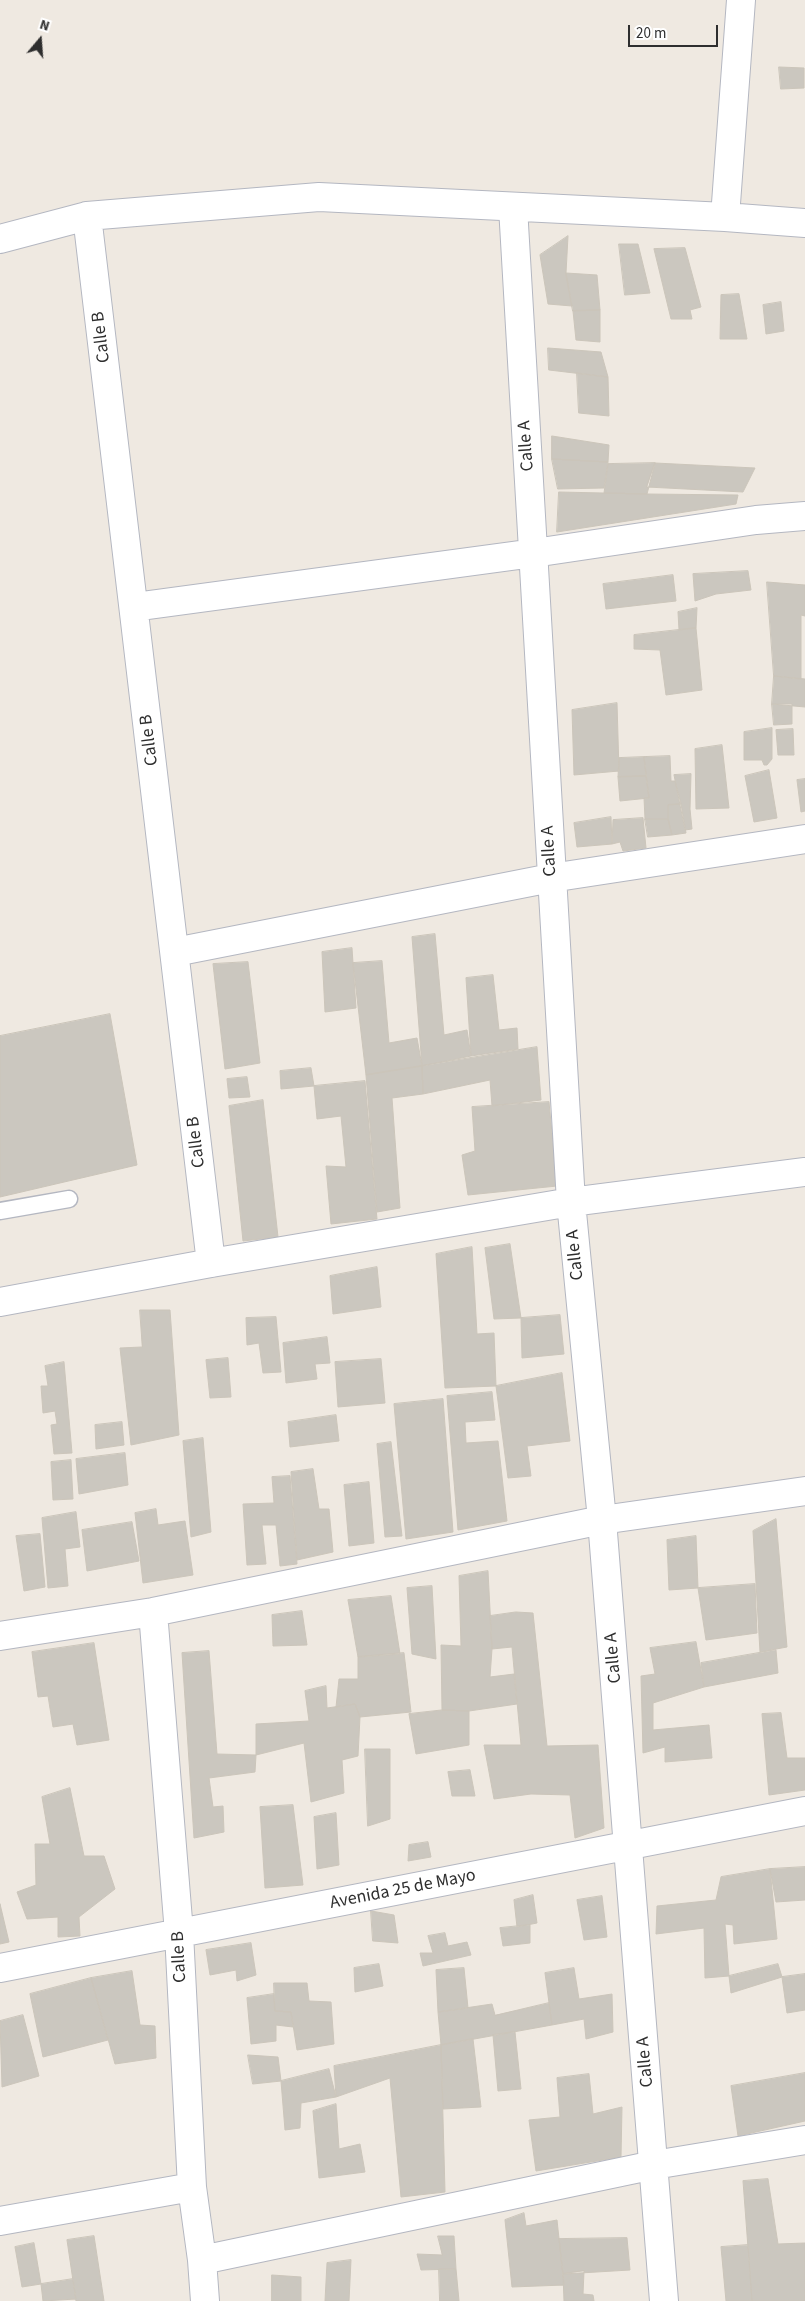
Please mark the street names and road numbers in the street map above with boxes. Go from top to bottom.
street label: Calle B [88,310,116,364]
street label: Calle A [514,420,540,472]
street label: Calle B [136,713,164,767]
street label: Calle A [538,825,562,877]
street label: Calle B [183,1115,211,1169]
street label: Calle A [563,1229,589,1281]
street label: Calle A [601,1632,627,1684]
street label: Avenida 25 de Mayo [328,1865,478,1915]
street label: Calle B [168,1931,192,1983]
street label: Calle A [633,2036,659,2088]

